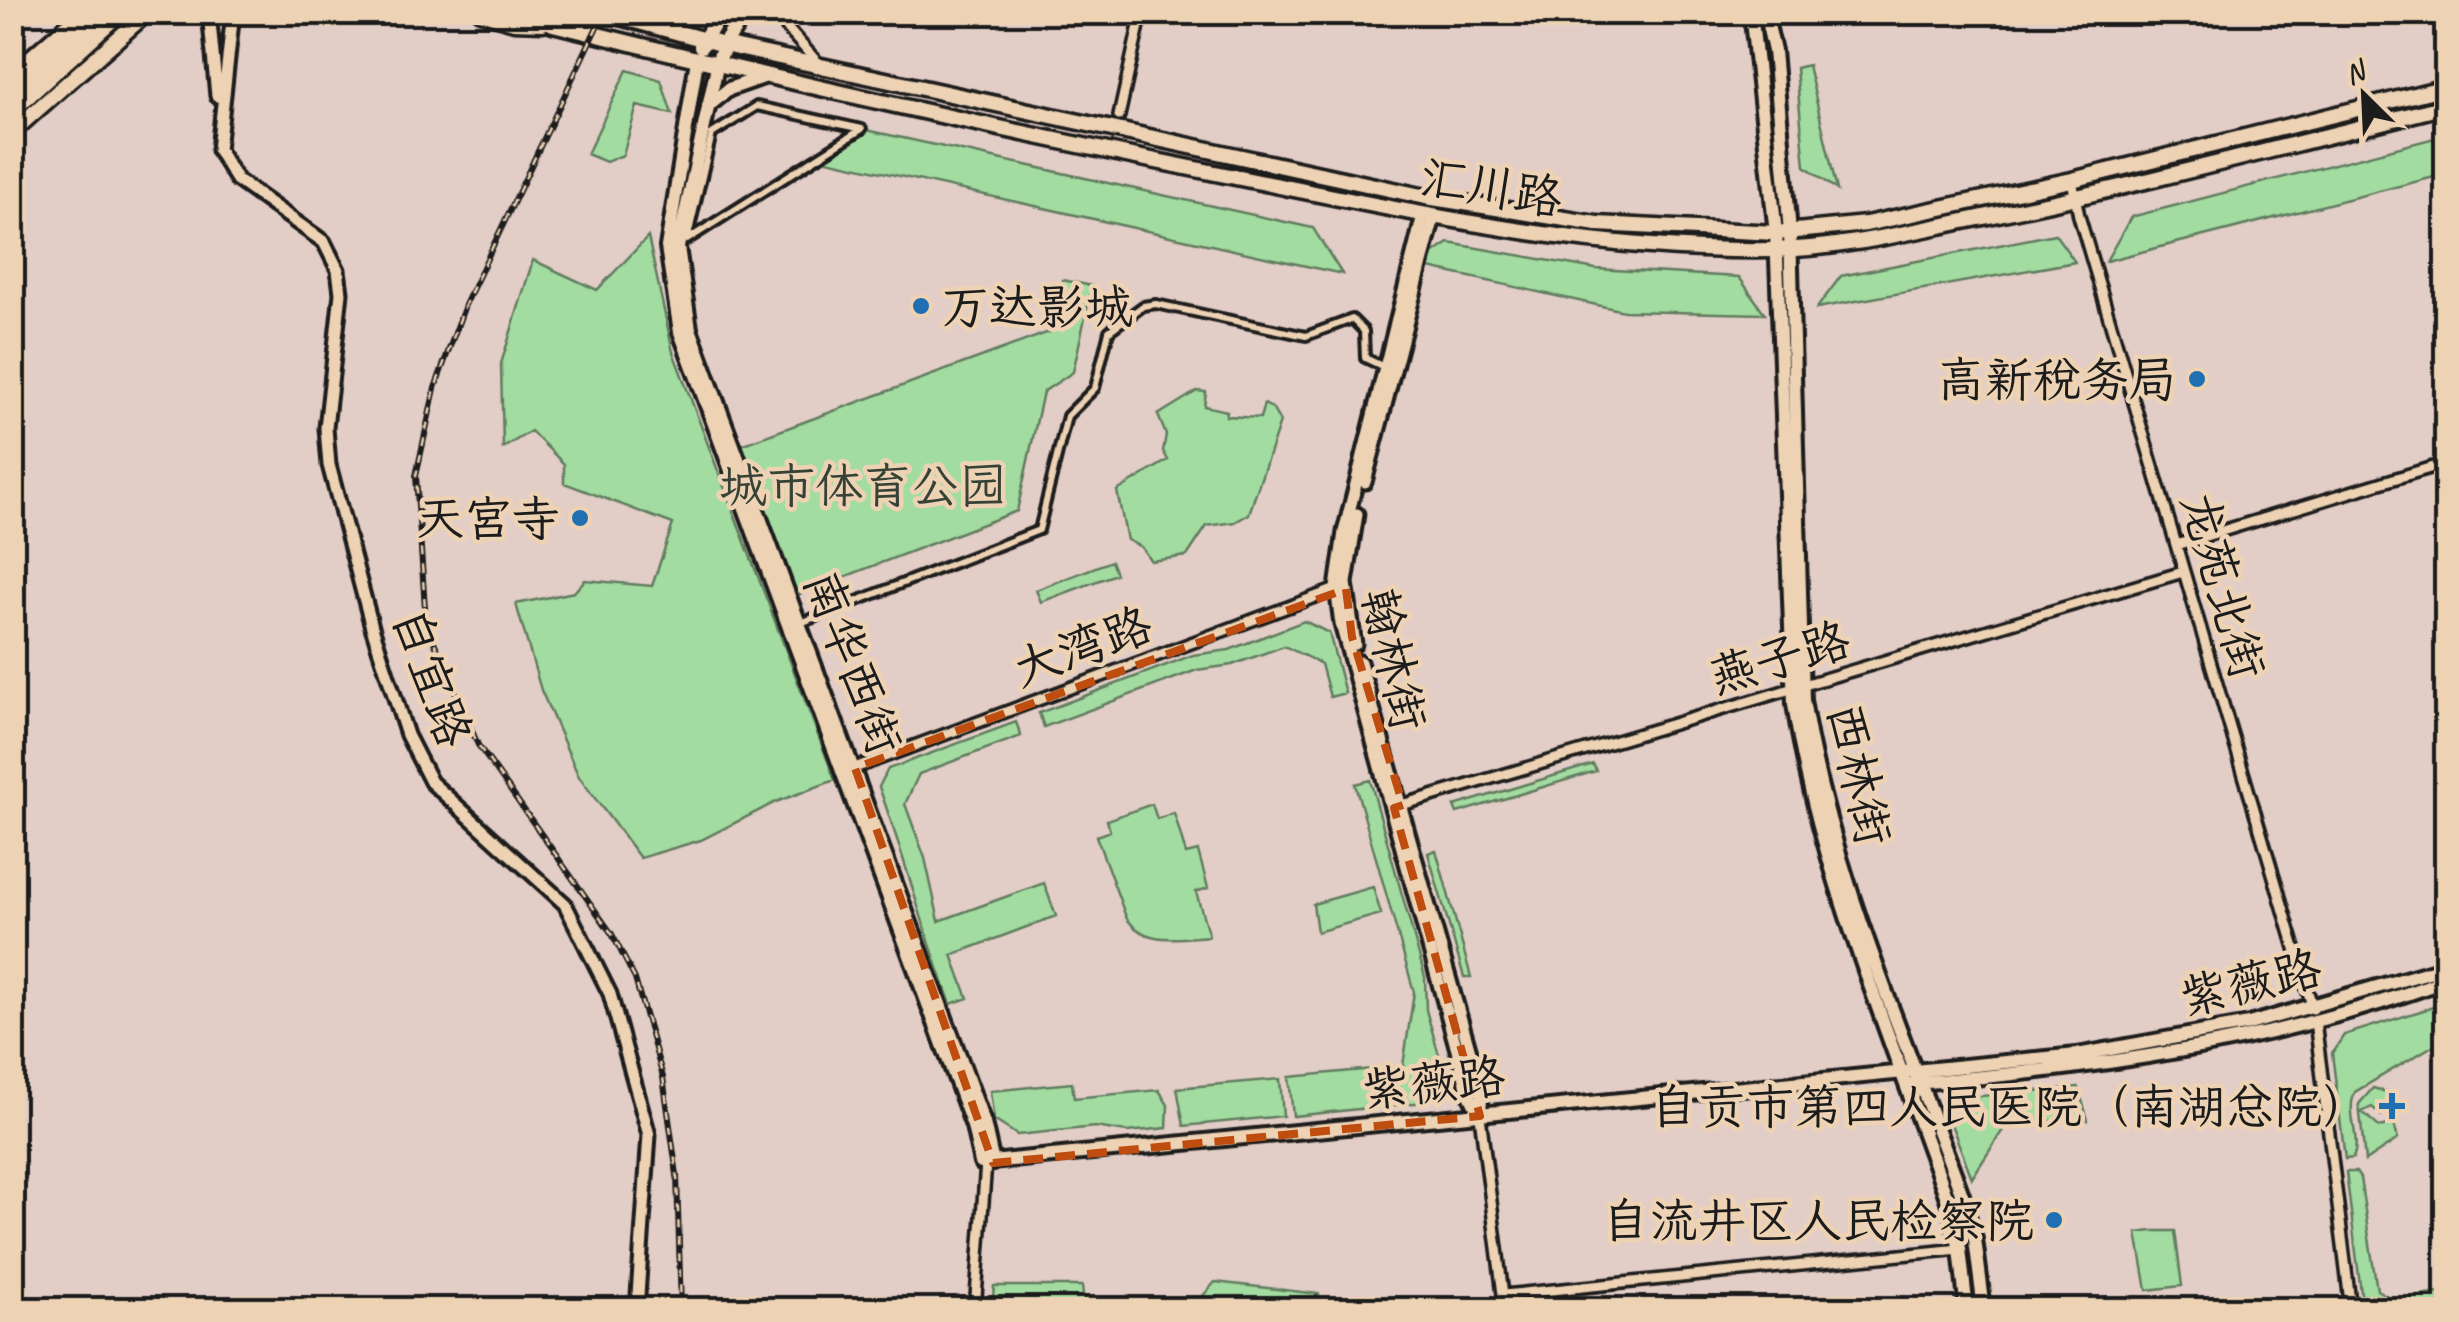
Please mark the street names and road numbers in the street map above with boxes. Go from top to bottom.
street label: 汇川路 [1415,147,1567,229]
street label: 龙苑北街 [2168,485,2278,686]
street label: 南华西街 [791,562,915,763]
street label: 翰林街 [1349,582,1439,736]
street label: 大湾路 [1004,594,1160,700]
street label: 自宜路 [379,599,485,755]
street label: 燕子路 [1702,609,1857,707]
street label: 西林街 [1814,697,1904,851]
street label: 紫薇路 [2173,938,2327,1028]
street label: 紫薇路 [1358,1046,1508,1120]

